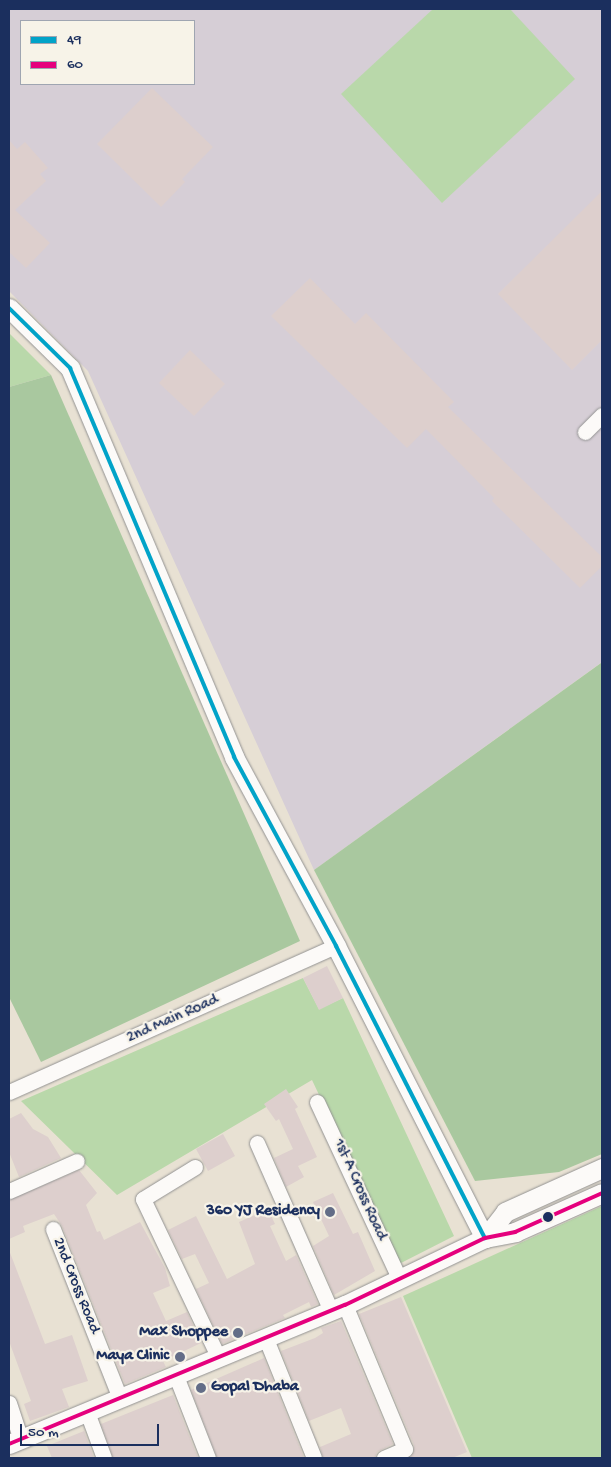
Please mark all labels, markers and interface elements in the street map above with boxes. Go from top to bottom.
legend [20,20,195,85]
text: 49 [67,31,82,49]
text: 60 [67,56,83,74]
street label: 2nd Main Road [124,991,222,1049]
street label: 1st A Cross Road [328,1136,390,1244]
place label: 360 YJ Residency [206,1202,320,1222]
marker: 360 YJ Residency [324,1206,336,1218]
unlabelled marker [543,1212,553,1222]
street label: 2nd Cross Road [47,1235,103,1337]
place label: Max Shoppee [139,1323,228,1343]
marker: Max Shoppee [232,1327,244,1339]
place label: Maya Clinic [96,1347,169,1367]
marker: Maya Clinic [173,1350,187,1364]
place label: Gopal Dhaba [211,1378,299,1398]
marker: Gopal Dhaba [195,1382,207,1394]
scale bar [22,1414,161,1446]
text: 50 m [28,1424,59,1442]

